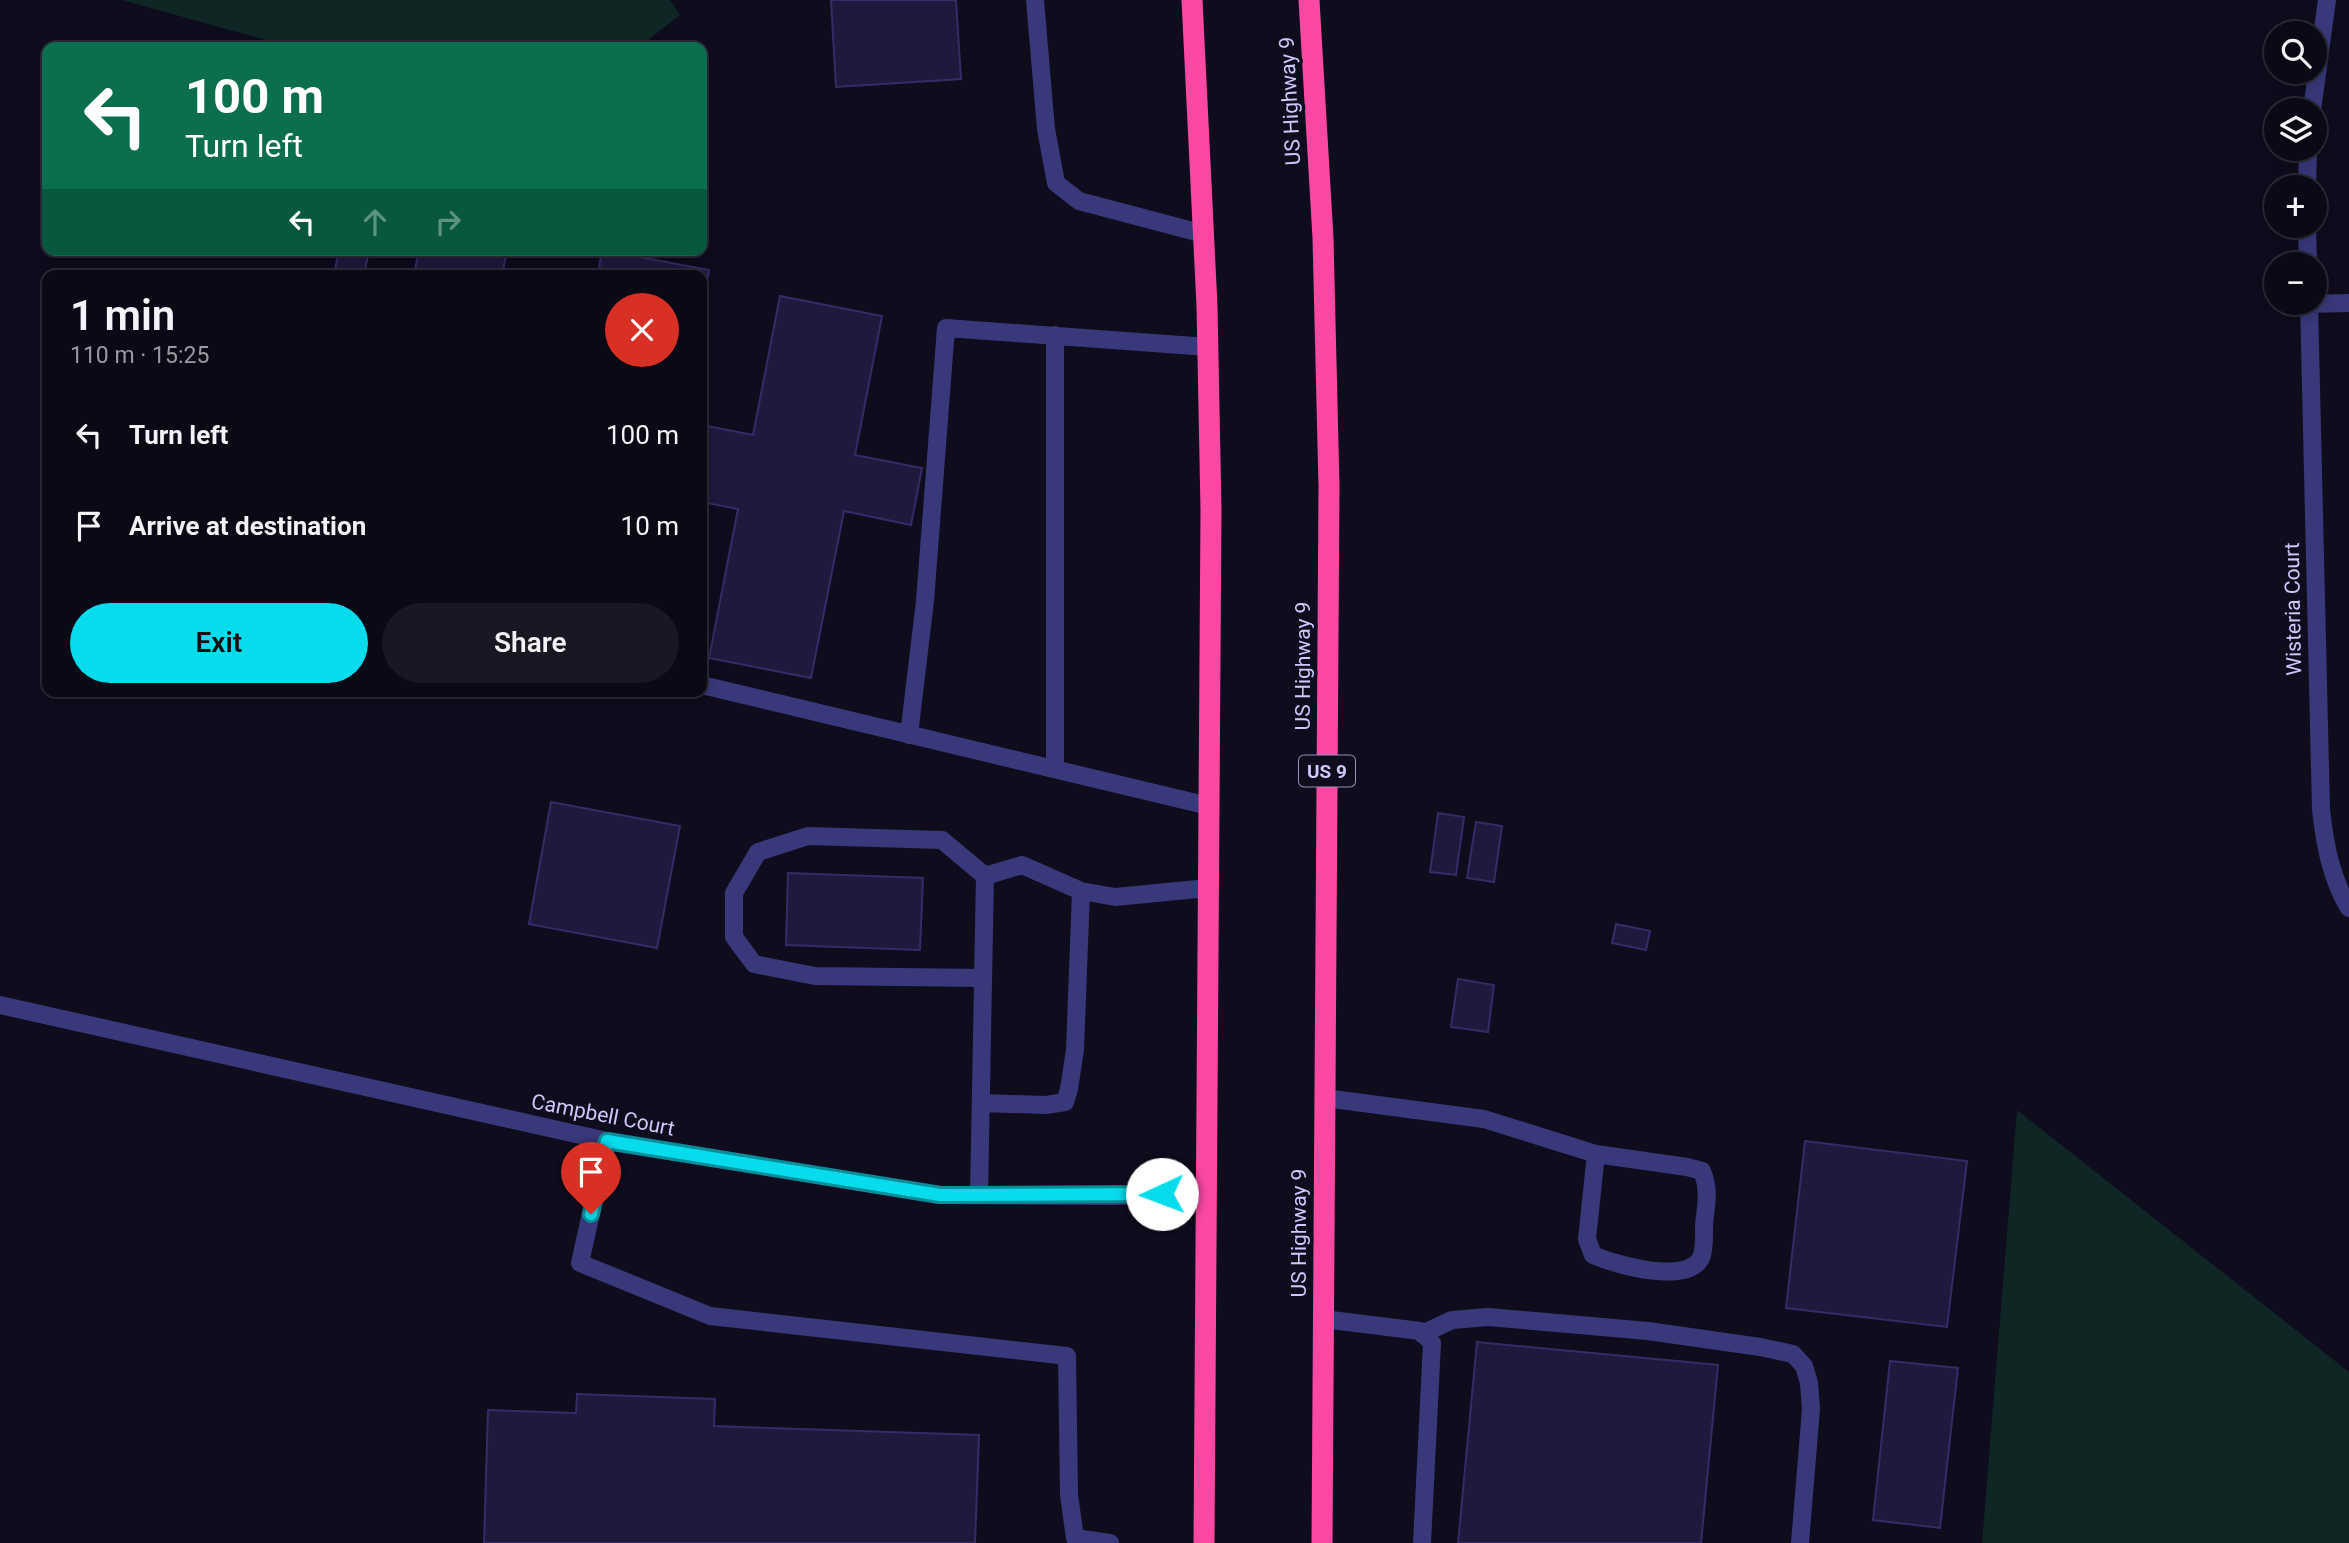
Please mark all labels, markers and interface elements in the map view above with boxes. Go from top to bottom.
map controls [2264,21,2327,315]
button: search [2264,21,2327,84]
street label: US Highway 9 [1275,36,1305,166]
text: 100 m [185,68,324,125]
icon: left [70,70,161,161]
button: layers [2264,98,2327,161]
text: Turn left [185,127,303,165]
button: + [2264,175,2327,238]
icon: left [283,203,321,241]
icon: ahead [356,203,394,241]
icon: right [429,203,467,241]
button: − [2264,252,2327,315]
text: 1 min [70,291,175,340]
button: close [605,293,679,367]
text: 110 m · 15:25 [70,342,209,369]
icon: left [70,416,108,454]
text: Turn left [129,420,228,450]
text: 100 m [606,420,679,450]
icon: arrive [70,507,108,545]
text: Arrive at destination [129,511,366,541]
text: 10 m [621,511,679,541]
street label: Wisteria Court [2280,542,2306,676]
street label: US Highway 9 [1291,602,1315,730]
button: Exit [70,603,368,683]
button: Share [382,603,679,683]
road number: US 9 [1299,756,1355,786]
street label: Campbell Court [529,1089,677,1141]
pin [561,1142,621,1214]
icon: arrive [572,1153,610,1191]
position arrow [1125,1157,1199,1231]
street label: US Highway 9 [1287,1169,1311,1297]

